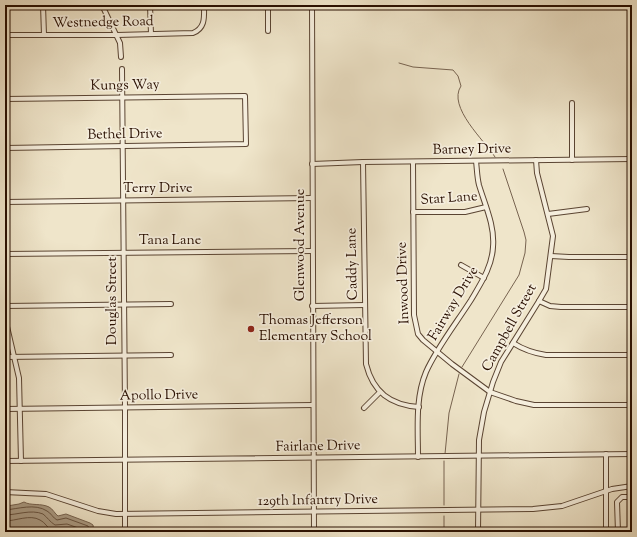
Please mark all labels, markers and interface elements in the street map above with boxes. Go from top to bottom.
street label: Westnedge Road [52,12,154,34]
street label: Kungs Way [90,75,160,97]
street label: Bethel Drive [87,124,163,146]
street label: Barney Drive [433,139,511,161]
street label: Terry Drive [123,179,193,199]
street label: Star Lane [420,187,478,211]
street label: Glenwood Avenue [291,189,311,301]
street label: Caddy Lane [342,228,364,300]
street label: Tana Lane [139,231,201,251]
street label: Inwood Drive [393,241,415,325]
street label: Douglas Street [103,256,123,345]
street label: Fairway Drive [424,263,484,345]
street label: Campbell Street [478,280,543,376]
place label: Thomas Jefferson Elementary School [259,311,372,347]
marker: Thomas Jefferson Elementary School [246,324,256,334]
street label: Apollo Drive [120,385,198,407]
street label: Fairlane Drive [275,436,361,458]
street label: 129th Infantry Drive [258,490,378,512]

